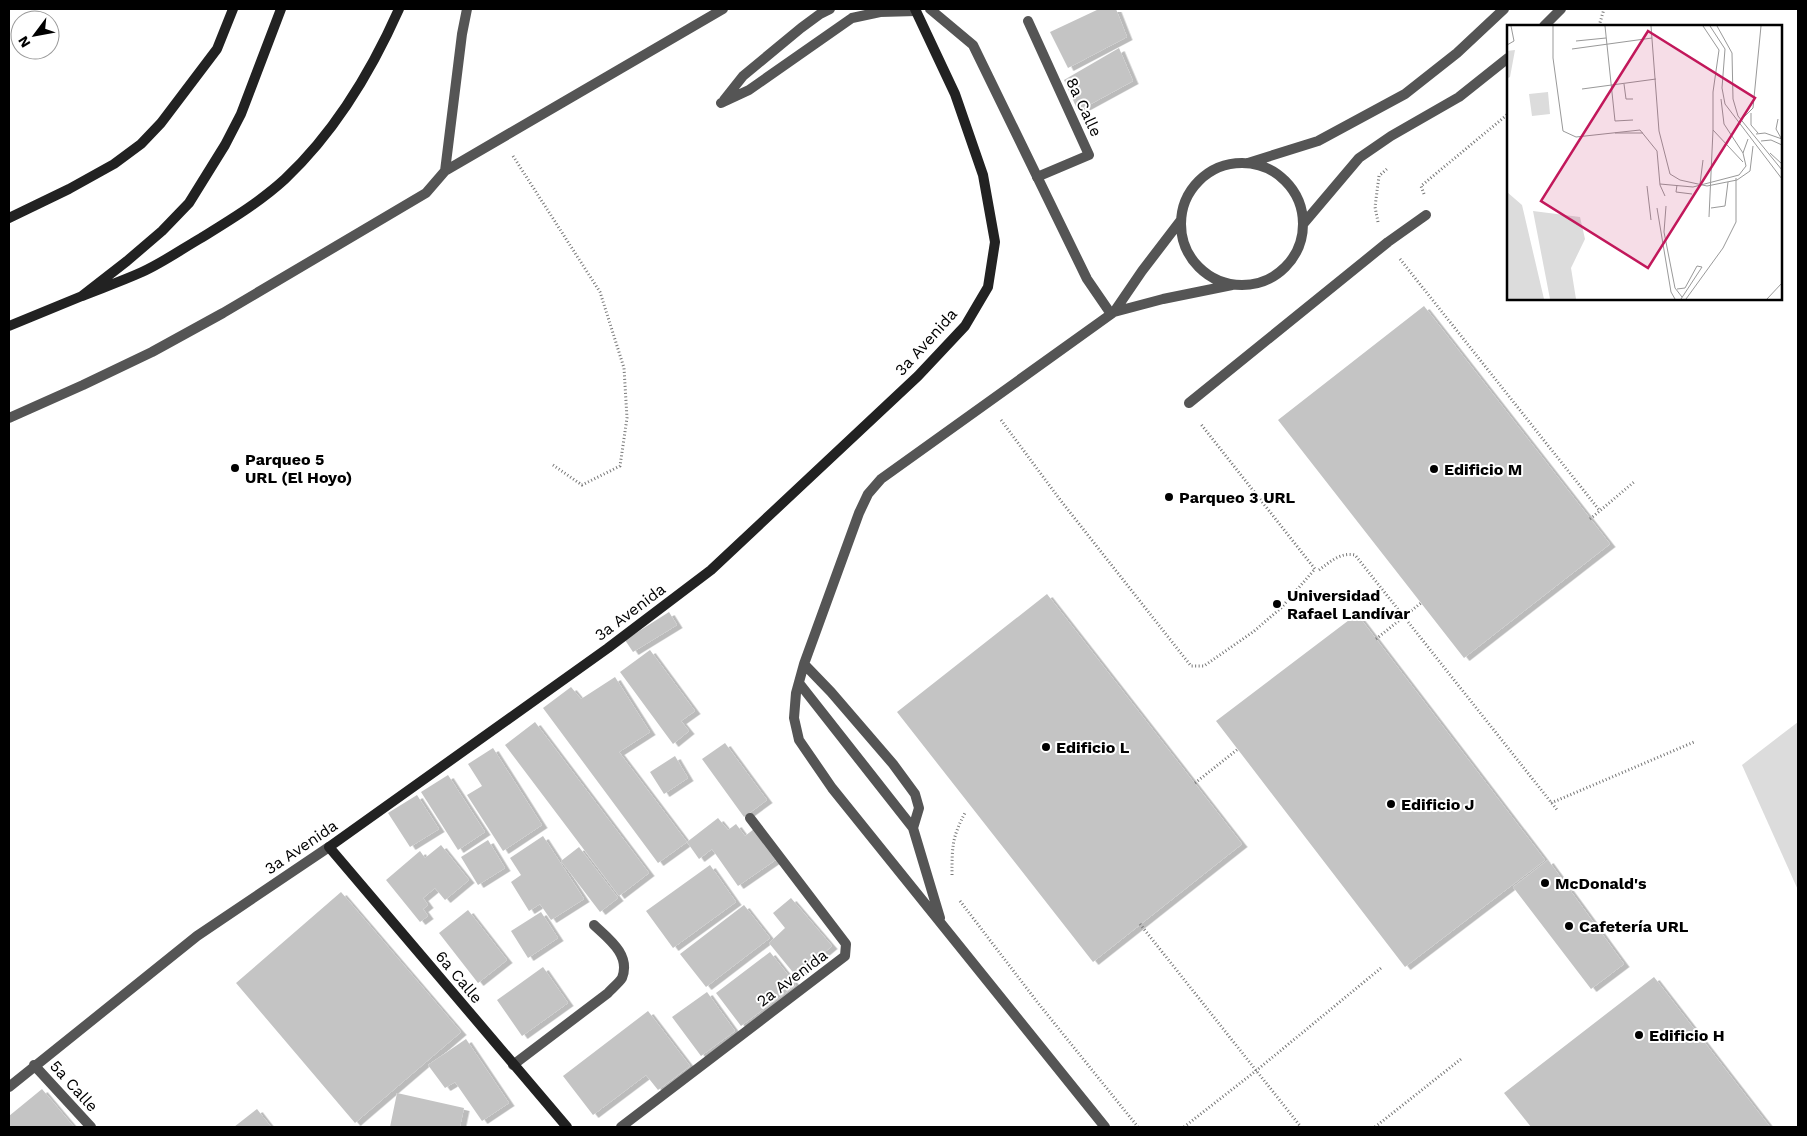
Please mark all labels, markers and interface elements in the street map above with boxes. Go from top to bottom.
north arrow [10,10,60,60]
inset map [1507,25,1782,300]
text: N [14,33,34,51]
street label: 8a Calle [1062,74,1106,140]
street label: 3a Avenida [891,305,961,379]
place label: Parqueo 5 URL (El Hoyo) [245,450,352,487]
place label: Edificio M [1444,460,1522,479]
marker: Parqueo 5 URL (El Hoyo) [229,462,241,474]
marker: Edificio M [1428,463,1440,475]
place label: Parqueo 3 URL [1179,488,1296,507]
marker: Parqueo 3 URL [1163,491,1175,503]
street label: 3a Avenida [591,579,669,645]
place label: Universidad Rafael Landívar [1287,586,1410,623]
marker: Universidad Rafael Landívar [1271,598,1283,610]
place label: Edificio L [1056,738,1130,757]
marker: Edificio L [1040,741,1052,753]
place label: Edificio J [1401,795,1475,814]
marker: Edificio J [1385,798,1397,810]
street label: 3a Avenida [261,816,341,878]
place label: McDonald's [1555,874,1647,893]
marker: McDonald's [1539,877,1551,889]
place label: Cafetería URL [1579,917,1689,936]
marker: Cafetería URL [1563,920,1575,932]
street label: 2a Avenida [753,945,831,1011]
street label: 6a Calle [431,947,487,1007]
place label: Edificio H [1649,1026,1725,1045]
marker: Edificio H [1633,1029,1645,1041]
street label: 5a Calle [46,1056,102,1116]

